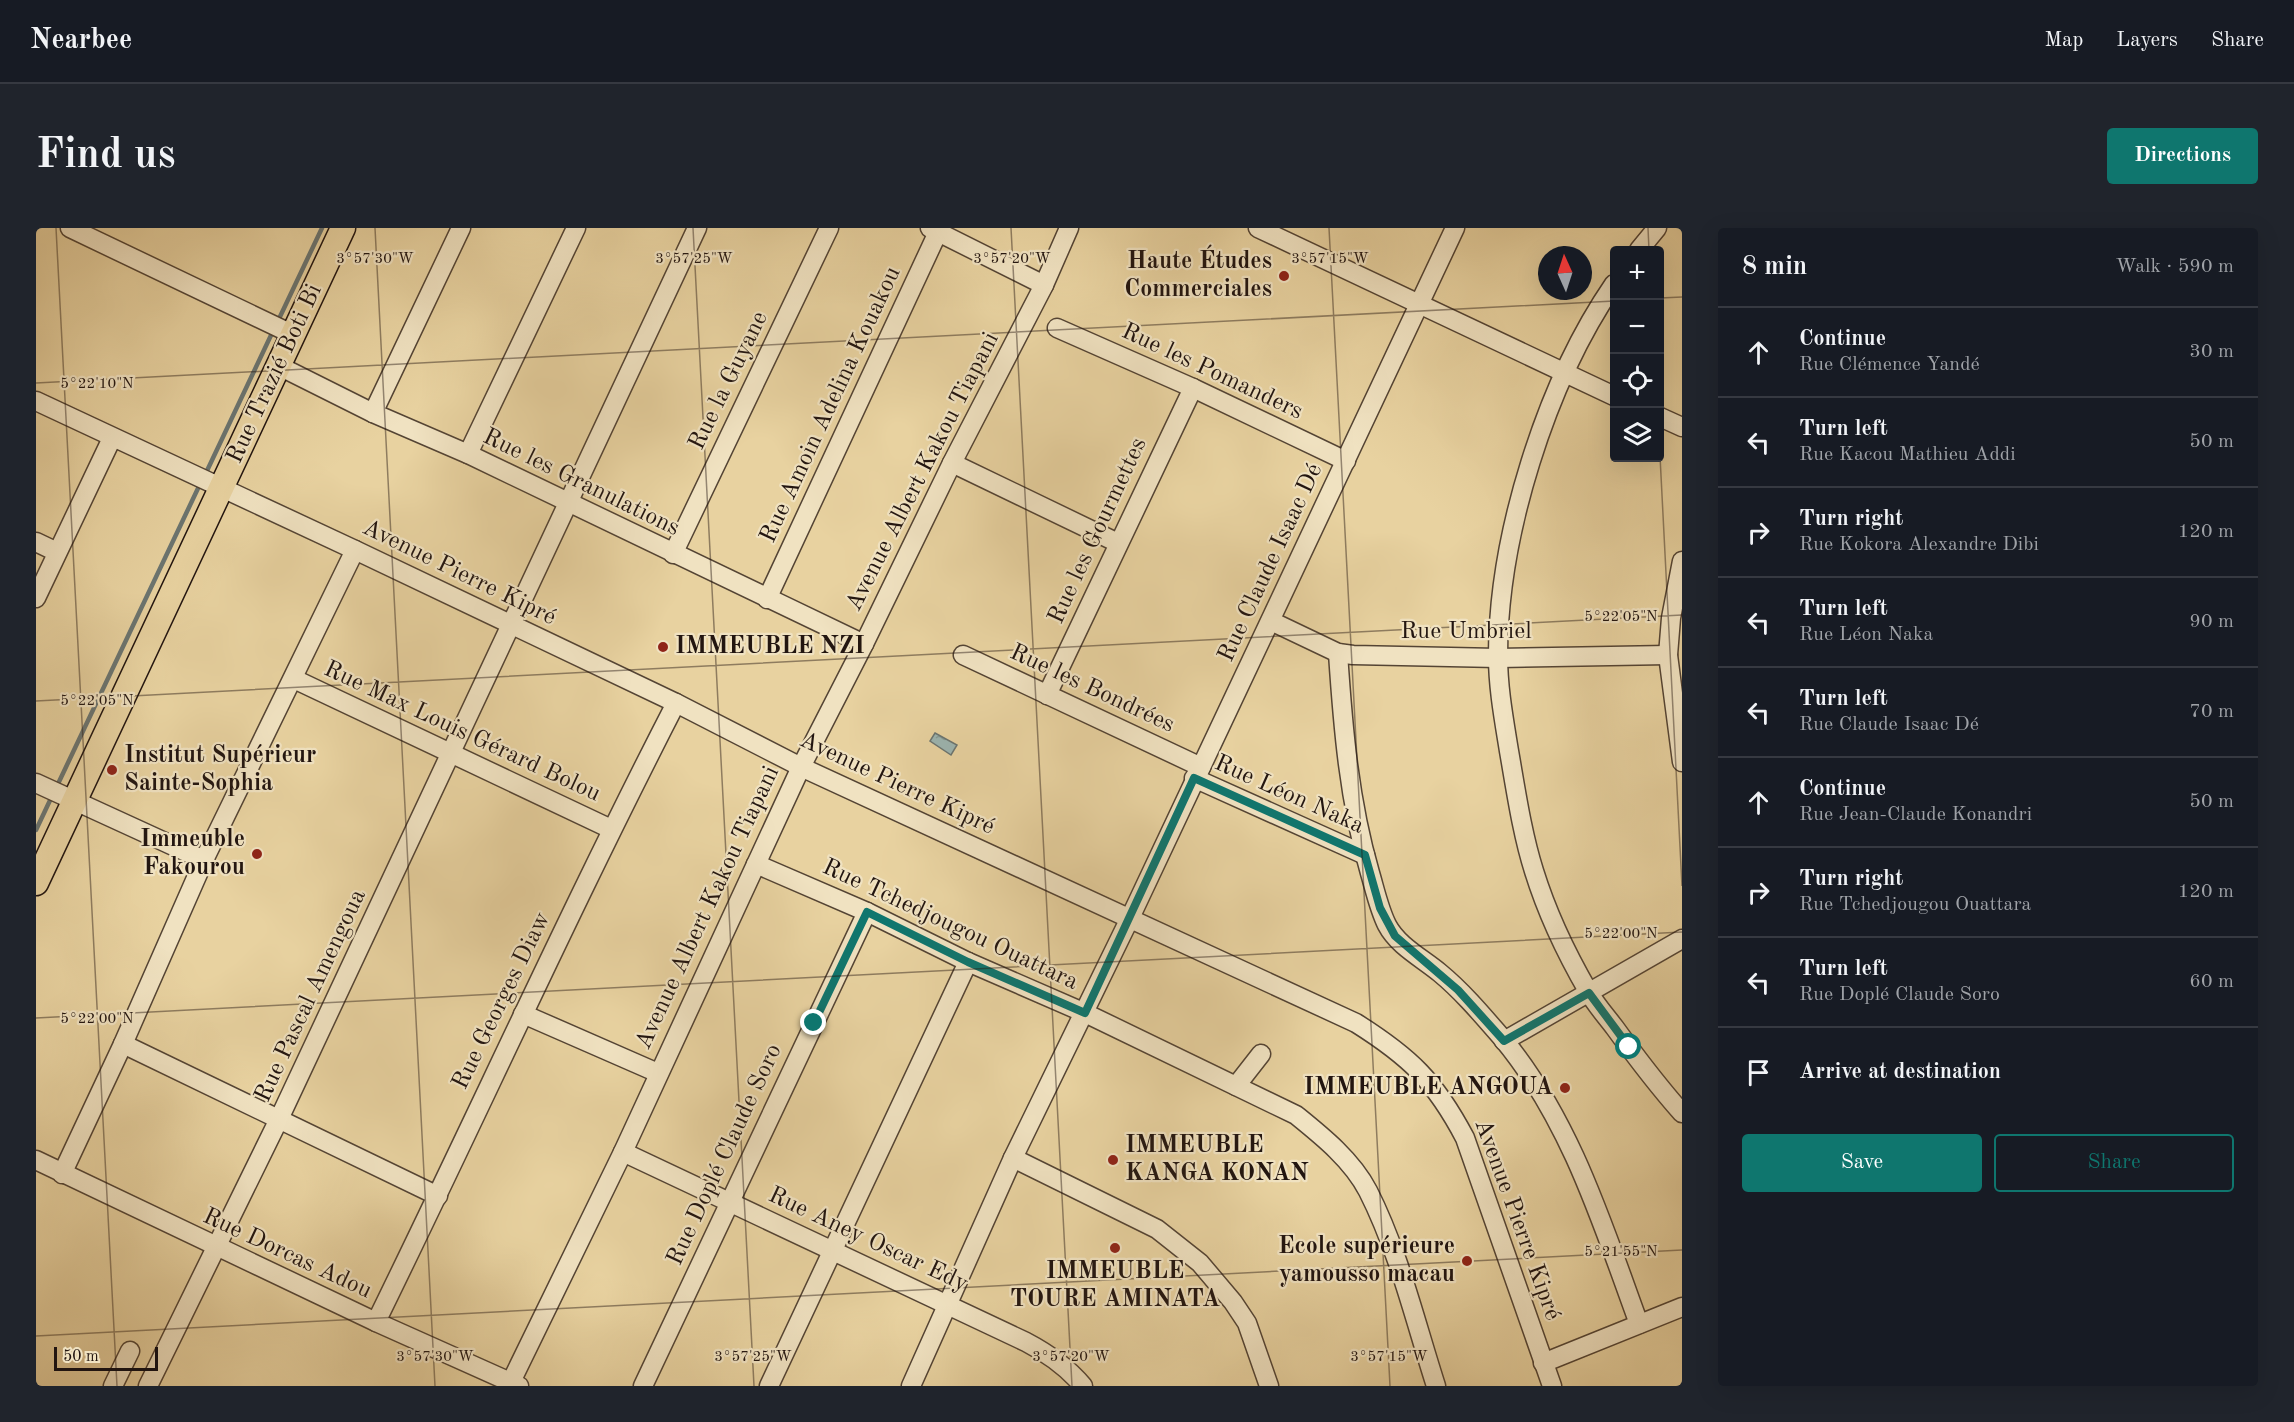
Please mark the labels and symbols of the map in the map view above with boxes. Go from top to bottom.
place label: Haute Études Commerciales [1124,244,1272,302]
north arrow [1538,246,1592,300]
text: 3°57'30"W [336,252,414,267]
text: 3°57'25"W [655,252,733,267]
text: 3°57'20"W [973,252,1051,267]
text: 3°57'15"W [1291,252,1369,267]
street label: Rue Amoin Adelina Kouakou [756,263,906,547]
marker: Haute Études Commerciales [1277,269,1291,283]
street label: Rue Trazié Boti Bi [223,281,327,467]
street label: Rue la Guyane [685,308,773,454]
street label: Rue les Pomanders [1118,319,1306,425]
street label: Avenue Albert Kakou Tiapani [842,329,1004,615]
text: 5°22'10"N [60,377,134,392]
street label: Rue les Granulations [479,425,683,541]
street label: Rue les Gourmettes [1044,434,1152,628]
street label: Rue Claude Isaac Dé [1215,460,1327,666]
street label: Avenue Pierre Kipré [358,516,560,630]
text: 5°22'05"N [1584,610,1658,625]
street label: Rue Umbriel [1400,620,1532,644]
place label: IMMEUBLE NZI [675,635,865,659]
marker: IMMEUBLE NZI [656,640,670,654]
street label: Rue les Bondrées [1006,640,1178,738]
street label: Rue Max Louis Gérard Bolou [320,657,604,807]
text: 5°22'05"N [60,694,134,709]
street label: Avenue Pierre Kipré [796,728,998,840]
place label: Institut Supérieur Sainte-Sophia [124,744,316,796]
street label: Rue Léon Naka [1211,751,1368,839]
marker: Institut Supérieur Sainte-Sophia [105,763,119,777]
street label: Avenue Albert Kakou Tiapani [632,763,784,1053]
place label: Immeuble Fakourou [140,828,245,880]
marker: Immeuble Fakourou [250,847,264,861]
street label: Rue Tchedjougou Ouattara [819,855,1082,995]
street label: Rue Pascal Amengoua [251,886,371,1106]
street label: Rue Georges Diaw [449,908,555,1093]
text: 5°22'00"N [1584,927,1658,942]
route end [800,1009,826,1035]
text: 5°22'00"N [60,1012,134,1027]
route start [1615,1033,1641,1059]
street label: Rue Doplé Claude Soro [663,1041,787,1269]
place label: IMMEUBLE ANGOUA [1304,1076,1553,1100]
marker: IMMEUBLE ANGOUA [1558,1081,1572,1095]
street label: Avenue Pierre Kipré [1469,1116,1565,1324]
place label: IMMEUBLE KANGA KONAN [1125,1134,1309,1186]
marker: IMMEUBLE KANGA KONAN [1106,1153,1120,1167]
street label: Rue Aney Oscar Edy [764,1183,972,1297]
street label: Rue Dorcas Adou [199,1204,375,1304]
place label: Ecole supérieure yamousso macau [1278,1235,1455,1287]
marker: IMMEUBLE TOURE AMINATA [1108,1241,1122,1255]
text: 5°21'55"N [1584,1245,1658,1260]
marker: Ecole supérieure yamousso macau [1460,1254,1474,1268]
place label: IMMEUBLE TOURE AMINATA [1010,1260,1220,1312]
scale bar [54,1344,158,1372]
text: 3°57'30"W [396,1350,474,1365]
text: 3°57'25"W [714,1350,792,1365]
text: 3°57'20"W [1032,1350,1110,1365]
text: 3°57'15"W [1350,1350,1428,1365]

